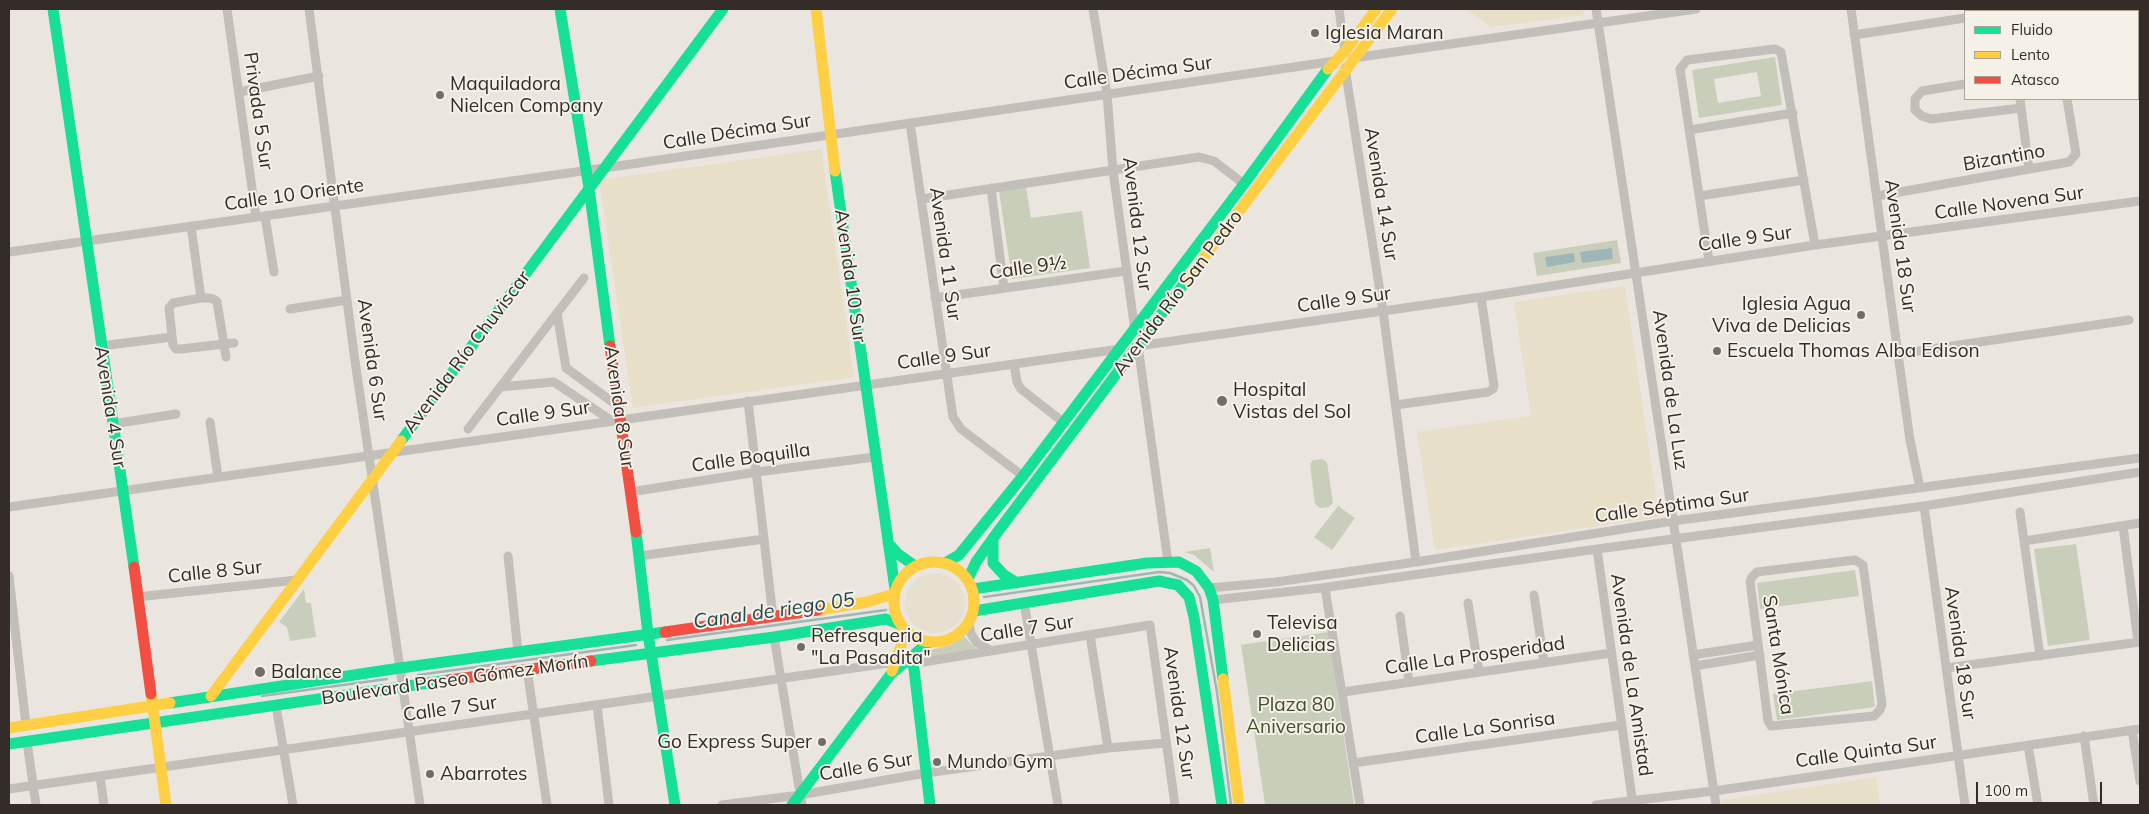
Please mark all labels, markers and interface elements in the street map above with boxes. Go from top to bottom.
legend [1964,10,2139,100]
text: Fluido [2011,20,2053,39]
place label: Iglesia Maran [1325,22,1444,44]
marker: Iglesia Maran [1309,27,1321,39]
text: Lento [2011,45,2050,64]
street label: Privada 5 Sur [238,51,278,171]
street label: Calle Décima Sur [1062,51,1214,95]
text: Atasco [2011,70,2059,89]
place label: Maquiladora Nielcen Company [450,73,603,117]
marker: Maquiladora Nielcen Company [434,89,446,101]
street label: Calle Décima Sur [661,109,813,155]
street label: Avenida 14 Sur [1359,126,1403,262]
street label: Bizantino [1961,140,2047,176]
street label: Avenida 12 Sur [1117,156,1157,292]
street label: Calle 10 Oriente [223,174,365,216]
street label: Avenida 18 Sur [1879,178,1921,314]
street label: Calle Novena Sur [1933,181,2085,225]
street label: Avenida 11 Sur [924,186,966,322]
street label: Avenida Río San Pedro [1108,206,1248,380]
street label: Avenida 10 Sur [829,208,871,344]
street label: Calle 9 Sur [1697,221,1793,257]
street label: Calle 9½ [988,251,1068,285]
street label: Avenida Río Chuviscar [398,266,536,438]
street label: Calle 9 Sur [1296,282,1392,318]
place label: Iglesia Agua Viva de Delicias [1712,293,1851,337]
street label: Avenida 6 Sur [352,297,392,423]
street label: Avenida de La Luz [1647,308,1693,472]
marker: Iglesia Agua Viva de Delicias [1855,309,1867,321]
street label: Calle 9 Sur [896,339,992,375]
place label: Escuela Thomas Alba Edison [1727,340,1980,362]
street label: Avenida 4 Sur [89,344,131,470]
street label: Avenida 8 Sur [599,344,639,470]
marker: Escuela Thomas Alba Edison [1711,345,1723,357]
place label: Hospital Vistas del Sol [1233,379,1351,423]
marker: Hospital Vistas del Sol [1215,394,1229,408]
street label: Calle 9 Sur [495,396,591,432]
street label: Calle Boquilla [690,438,812,478]
street label: Calle Séptima Sur [1593,484,1751,528]
street label: Calle 8 Sur [167,556,263,588]
street label: Avenida de La Amistad [1605,572,1657,778]
street label: Avenida 18 Sur [1939,585,1981,721]
water label: Canal de riego 05 [692,588,856,634]
street label: Santa Mónica [1757,594,1799,716]
street label: Calle 7 Sur [979,610,1075,648]
place label: Televisa Delicias [1267,612,1338,656]
place label: Refresqueria "La Pasadita" [811,625,931,669]
marker: Televisa Delicias [1251,628,1263,640]
street label: Calle La Prosperidad [1383,632,1567,680]
marker: Refresqueria "La Pasadita" [795,641,807,653]
street label: Avenida 12 Sur [1158,645,1200,781]
street label: Boulevard Paseo Gómez Morín [320,650,590,710]
place label: Balance [271,661,342,683]
marker: Balance [253,665,267,679]
street label: Calle 7 Sur [402,691,498,727]
park label: Plaza 80 Aniversario [1246,694,1346,738]
street label: Calle La Sonrisa [1414,707,1556,749]
place label: Go Express Super [657,731,812,753]
street label: Calle Quinta Sur [1794,731,1938,773]
marker: Go Express Super [816,736,828,748]
street label: Calle 6 Sur [817,748,915,786]
place label: Mundo Gym [947,751,1053,773]
marker: Mundo Gym [931,756,943,768]
place label: Abarrotes [440,763,528,785]
marker: Abarrotes [424,768,436,780]
scale bar [1979,772,2105,804]
text: 100 m [1984,781,2028,800]

